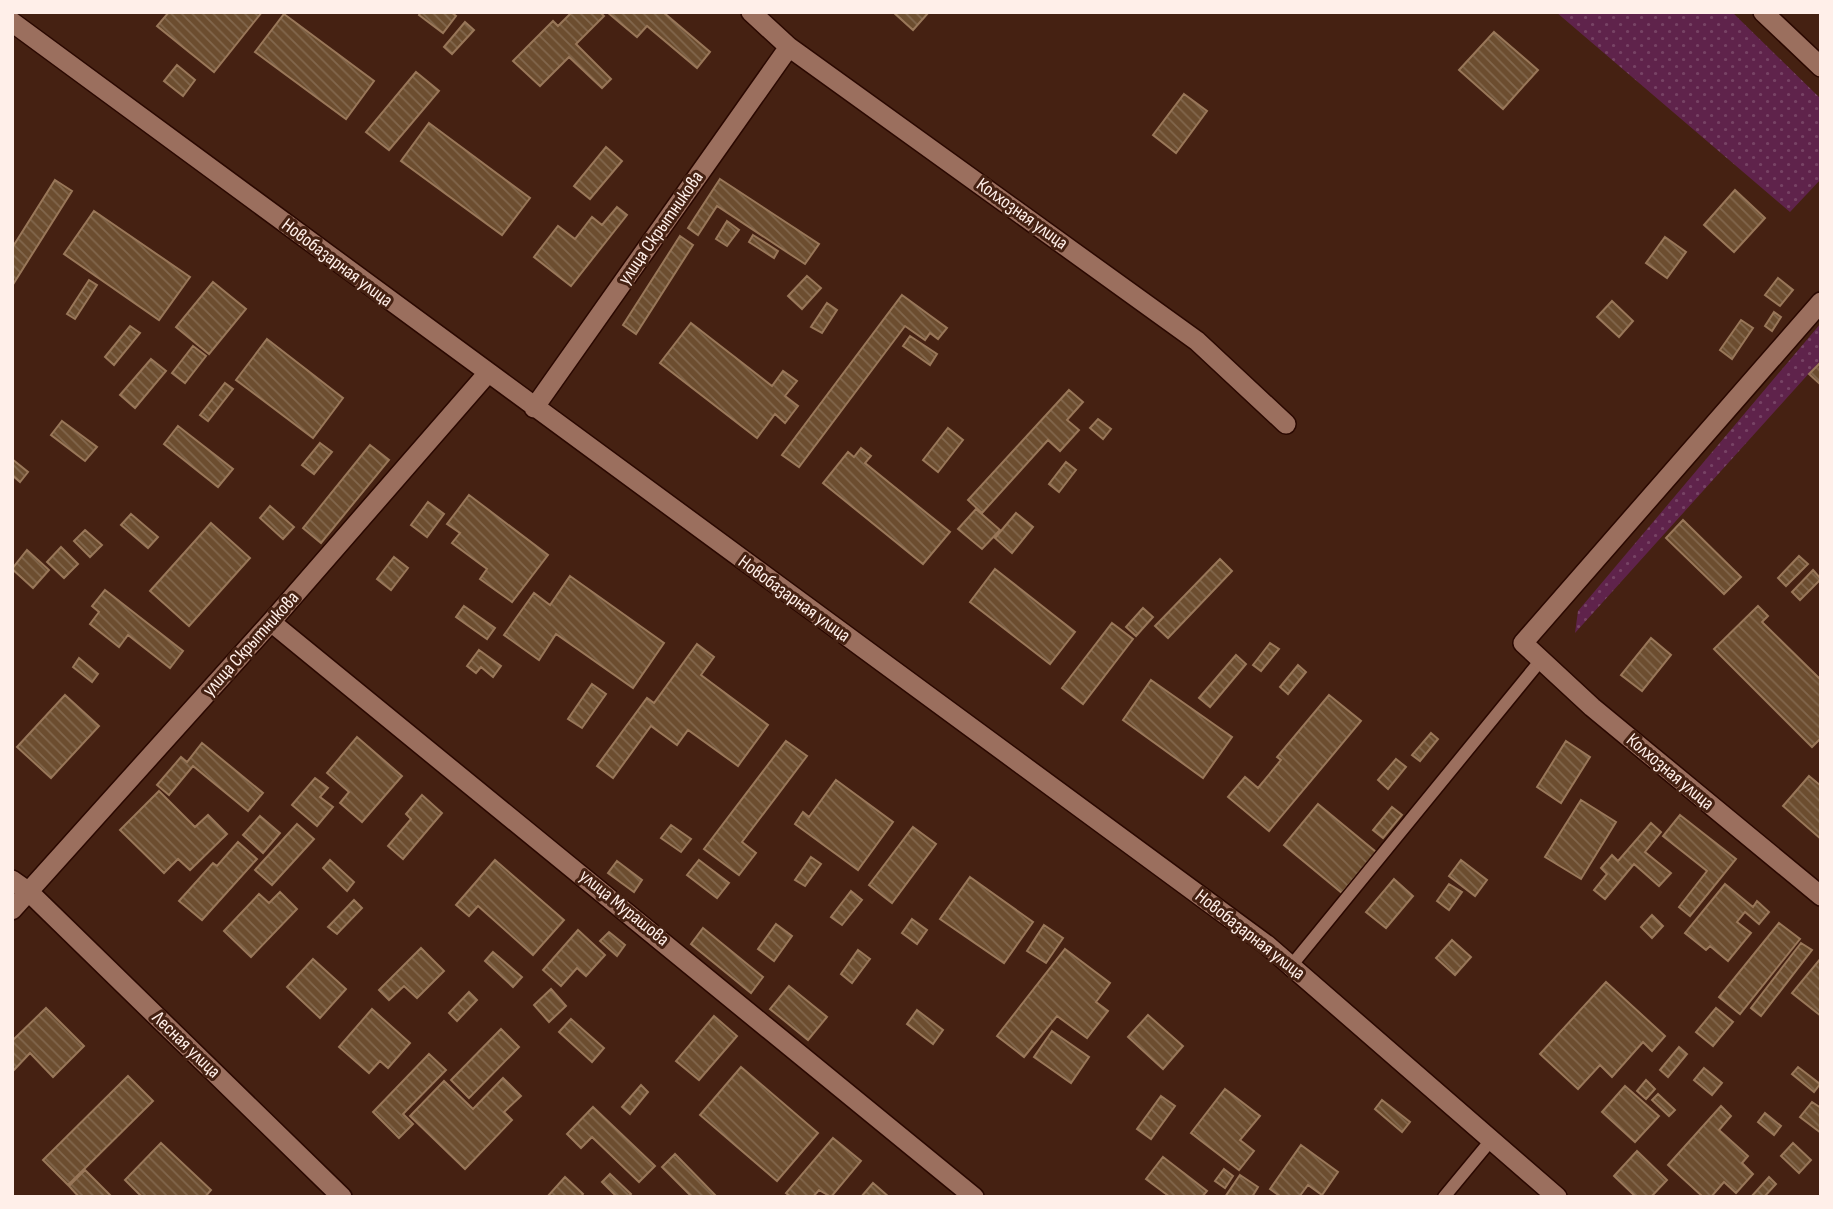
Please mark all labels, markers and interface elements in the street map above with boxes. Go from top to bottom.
street label: улица Скрытникова [613,167,709,289]
street label: Колхозная улица [972,173,1072,255]
street label: Новобазарная улица [277,214,397,312]
street label: Новобазарная улица [733,551,855,647]
street label: улица Скрытникова [198,587,304,701]
street label: Колхозная улица [1621,729,1719,815]
street label: улица Мурашова [574,865,674,951]
street label: Новобазарная улица [1190,885,1310,985]
street label: Лесная улица [146,1006,225,1083]

